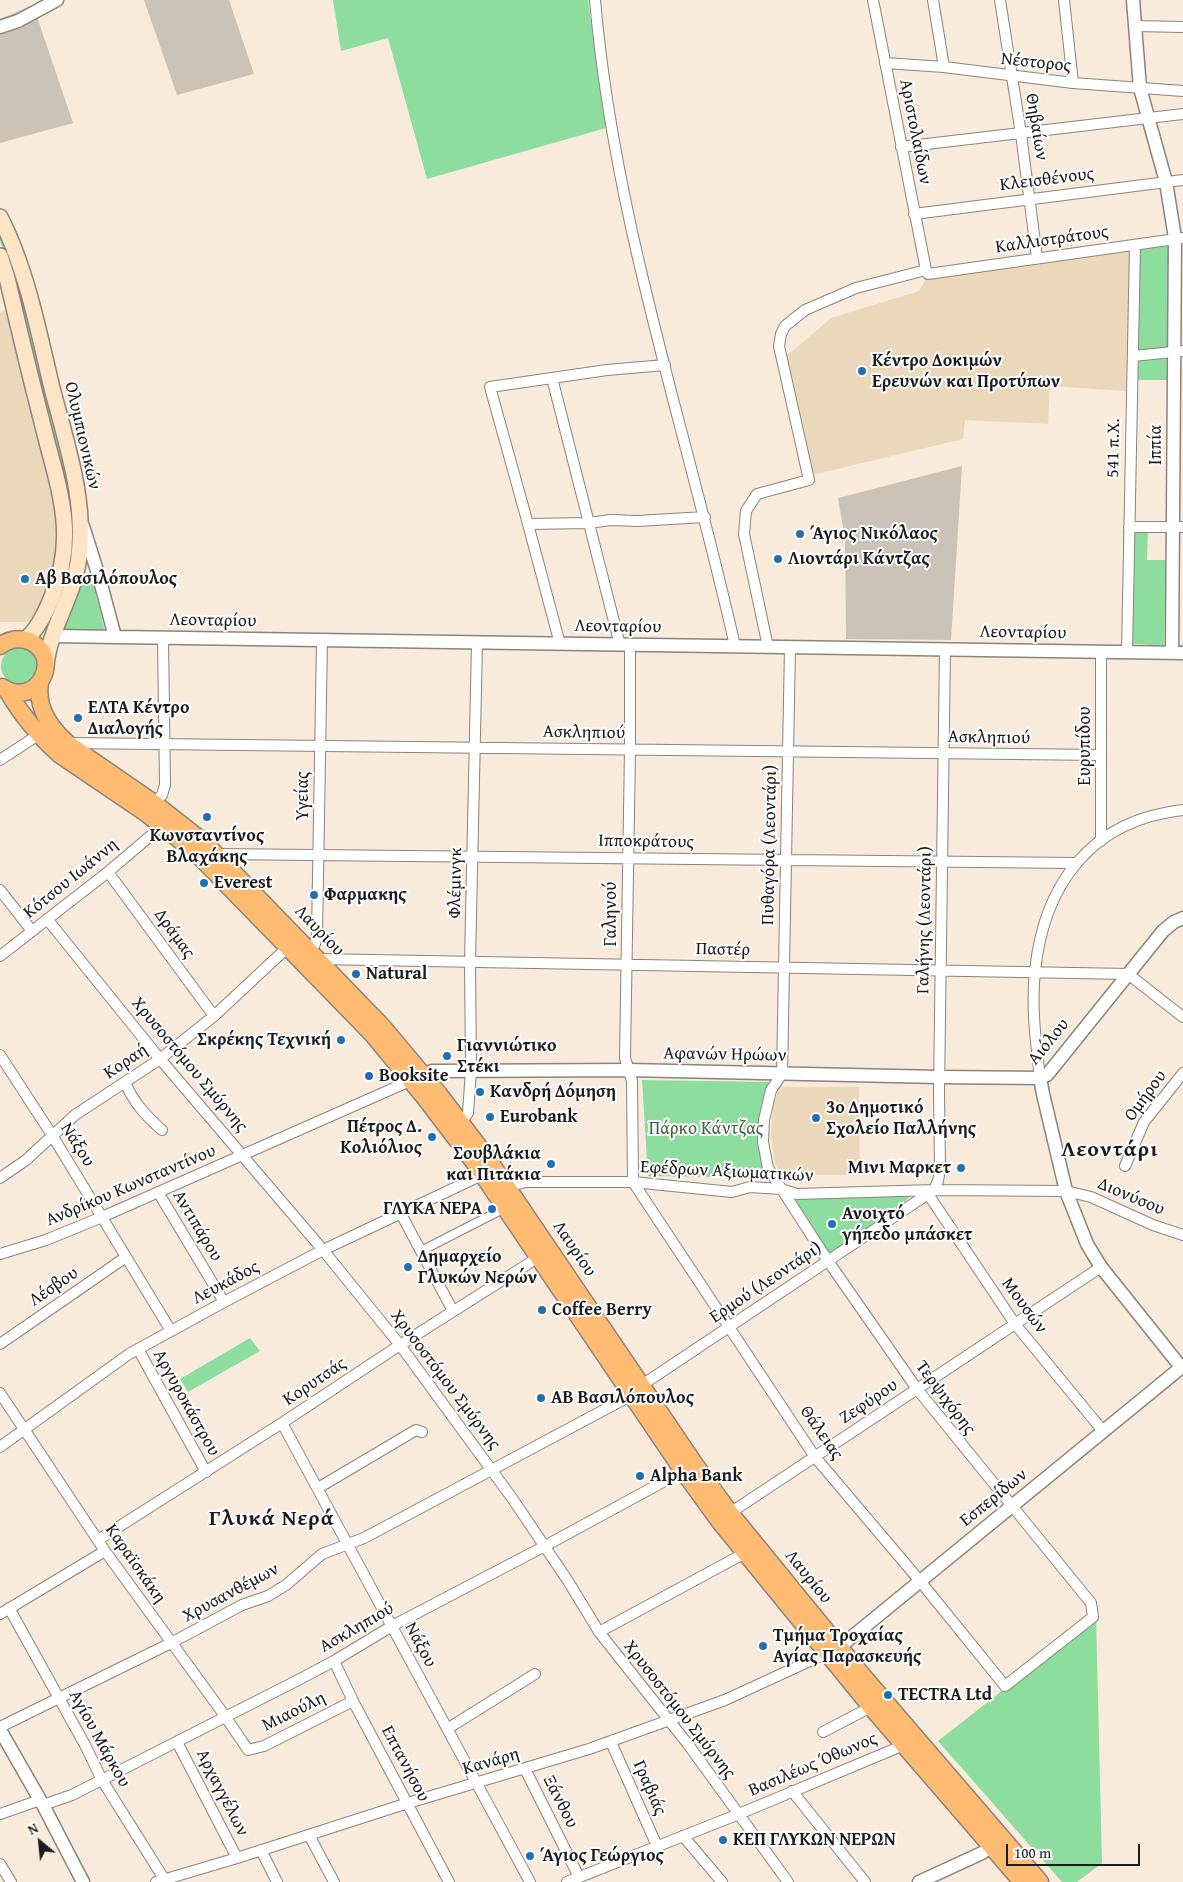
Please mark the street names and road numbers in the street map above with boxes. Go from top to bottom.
street label: Νέστορος [1000,49,1072,77]
street label: Αριστολαίδων [894,77,936,187]
street label: Θηβαίων [1020,92,1052,162]
street label: Κλεισθένους [999,163,1095,197]
street label: Καλλιστράτους [994,221,1110,259]
street label: Ολυμπιονικών [59,380,105,492]
street label: 541 π.Χ. [1103,418,1125,478]
street label: Ιππία [1145,425,1167,465]
street label: Λεονταρίου [169,609,257,633]
street label: Λεονταρίου [574,615,662,639]
street label: Λεονταρίου [979,621,1067,645]
street label: Ευρυπίδου [1074,706,1096,786]
street label: Ασκληπιού [543,721,625,745]
street label: Ασκληπιού [948,726,1030,750]
street label: Πυθαγόρα (Λεοντάρι) [758,765,782,925]
street label: Υγείας [292,771,314,821]
street label: Ιπποκράτους [598,830,694,854]
street label: Κότσου Ιωάννη [19,834,123,924]
street label: Γαλήνης (Λεοντάρι) [913,846,937,994]
street label: Φλέμινγκ [445,847,467,919]
street label: Γαληνού [600,882,622,946]
street label: Λαυρίου [289,901,349,961]
street label: Δράμας [149,905,199,963]
street label: Παστέρ [696,939,750,961]
street label: Χρυσοστόμου Σμύρνης [126,993,252,1137]
street label: Αιόλου [1024,1014,1074,1070]
street label: Κοραή [100,1040,152,1084]
street label: Αφανών Ηρώων [663,1043,787,1067]
street label: Ομήρου [1120,1066,1172,1126]
street label: Νάξου [55,1119,99,1171]
street label: Ανδρίκου Κωνσταντίνου [43,1140,219,1232]
street label: Εφέδρων Αξιωματικών [640,1157,814,1187]
street label: Διονύσου [1094,1173,1168,1221]
street label: Αντιπάρου [167,1187,227,1265]
street label: Λαυρίου [547,1217,601,1281]
street label: Ερμού (Λεοντάρι) [706,1238,826,1328]
street label: Λευκάδος [189,1256,263,1310]
street label: Λέσβου [25,1263,83,1311]
street label: Μουσών [996,1274,1052,1338]
street label: Χρυσοστόμου Σμύρνης [385,1306,505,1454]
street label: Αργυροκάστρου [148,1346,224,1460]
street label: Κορυτσάς [279,1353,351,1411]
street label: Τερψιχόρης [910,1357,980,1439]
street label: Ζεφύρου [836,1375,902,1429]
street label: Θάλειας [795,1402,847,1464]
street label: Εσπερίδων [956,1464,1032,1532]
street label: Καραϊσκάκη [100,1520,170,1608]
street label: Λαυρίου [780,1546,836,1608]
street label: Χρυσανθέμων [179,1559,283,1627]
street label: Ασκληπιού [316,1598,398,1658]
street label: Νάξου [399,1619,441,1671]
street label: Χρυσοστόμου Σμύρνης [618,1636,740,1784]
street label: Αγίου Μάρκου [63,1687,135,1791]
street label: Μιαούλη [259,1687,329,1737]
street label: Επτανήσου [376,1722,434,1806]
street label: Βασιλέως Όθωνος [746,1728,880,1802]
street label: Κανάρη [460,1744,522,1780]
street label: Αρχαγγέλων [191,1746,253,1840]
street label: Γραβιάς [627,1757,671,1819]
street label: Ξάνθου [538,1772,582,1832]

